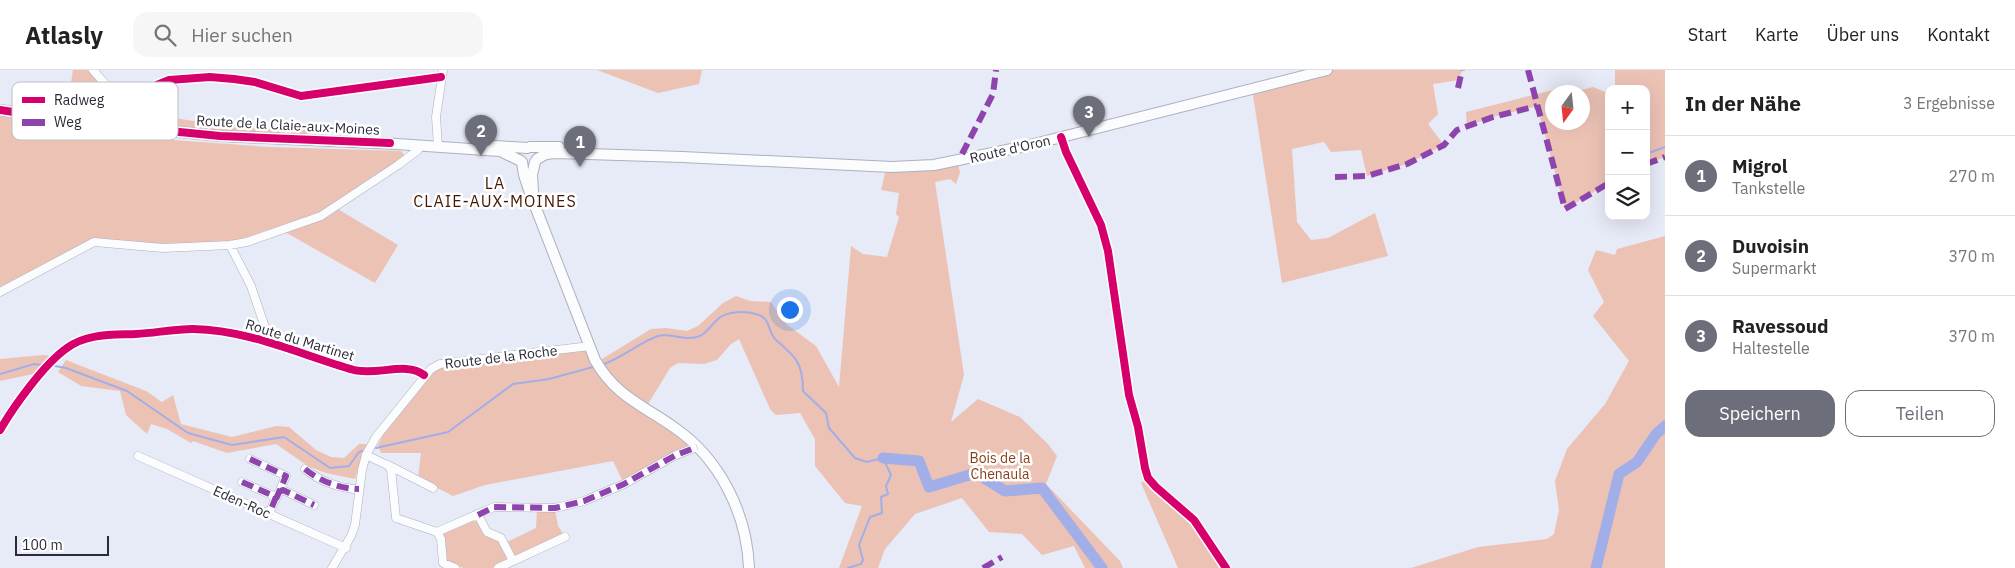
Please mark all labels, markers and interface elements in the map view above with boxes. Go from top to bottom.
search box [133,12,483,57]
text: Atlasly [25,19,103,51]
icon: search [151,21,179,49]
text: Hier suchen [191,23,293,47]
text: Start [1688,23,1727,46]
text: Karte [1755,23,1799,46]
text: Über uns [1827,23,1899,46]
text: Kontakt [1927,23,1990,46]
legend [12,82,178,140]
north arrow [1545,85,1590,130]
map controls [1605,85,1650,220]
button: + [1605,85,1650,130]
text: In der Nähe [1685,89,1801,117]
text: Radweg [54,91,105,109]
text: 3 Ergebnisse [1903,93,1995,113]
pin: 3 [1073,96,1105,137]
street label: Route de la Claie-aux-Moines [196,111,380,139]
text: Weg [54,113,82,131]
pin: 2 [465,115,497,156]
pin: 1 [564,126,596,167]
button: − [1605,130,1650,175]
street label: Route d'Oron [968,131,1052,167]
text: Migrol [1732,154,1788,178]
text: 1 [1696,166,1706,186]
text: 270 m [1948,166,1995,186]
district label: LA CLAIE-AUX-MOINES [413,173,577,211]
button: layers [1605,175,1650,220]
text: Tankstelle [1732,178,1805,198]
text: Duvoisin [1732,234,1809,258]
text: 2 [1696,246,1706,266]
text: 370 m [1948,246,1995,266]
text: Supermarkt [1732,258,1817,278]
your location [777,297,803,323]
text: Ravessoud [1732,314,1829,338]
street label: Route du Martinet [243,315,357,365]
text: 3 [1696,326,1706,346]
text: 370 m [1948,326,1995,346]
text: Haltestelle [1732,338,1810,358]
street label: Route de la Roche [444,341,559,373]
button: Speichern [1685,390,1835,437]
button: Teilen [1845,390,1995,437]
park label: Bois de la Chenaula [970,449,1031,483]
street label: Eden-Roc [210,481,274,523]
scale bar [15,533,109,556]
text: 100 m [22,536,63,554]

